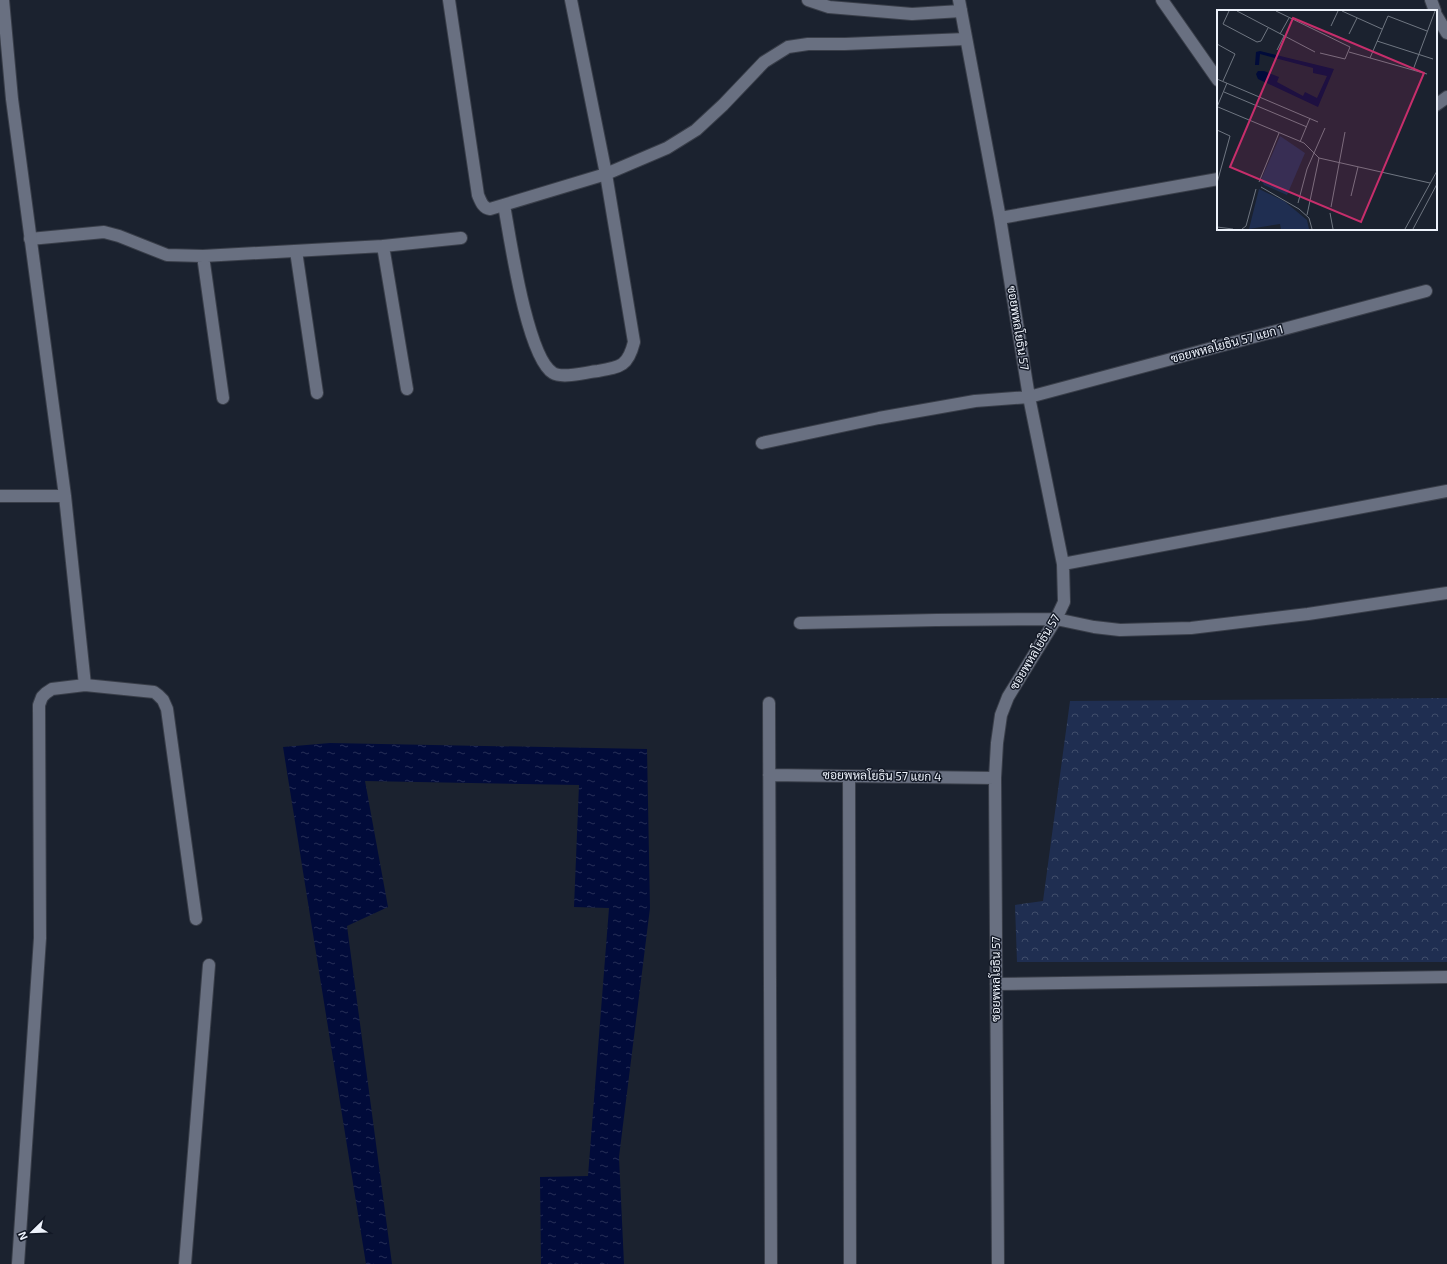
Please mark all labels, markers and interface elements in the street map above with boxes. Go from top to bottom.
inset map [1217,10,1437,230]
street label: ซอยพหลโยธิน 57 [1005,285,1033,371]
street label: ซอยพหลโยธิน 57 แยก 1 [1169,321,1285,365]
street label: ซอยพหลโยธิน 57 [1006,611,1062,692]
street label: ซอยพหลโยธิน 57 แยก 4 [822,767,942,783]
street label: ซอยพหลโยธิน 57 [988,936,1002,1022]
north arrow [12,1212,52,1252]
text: N [15,1230,30,1242]

